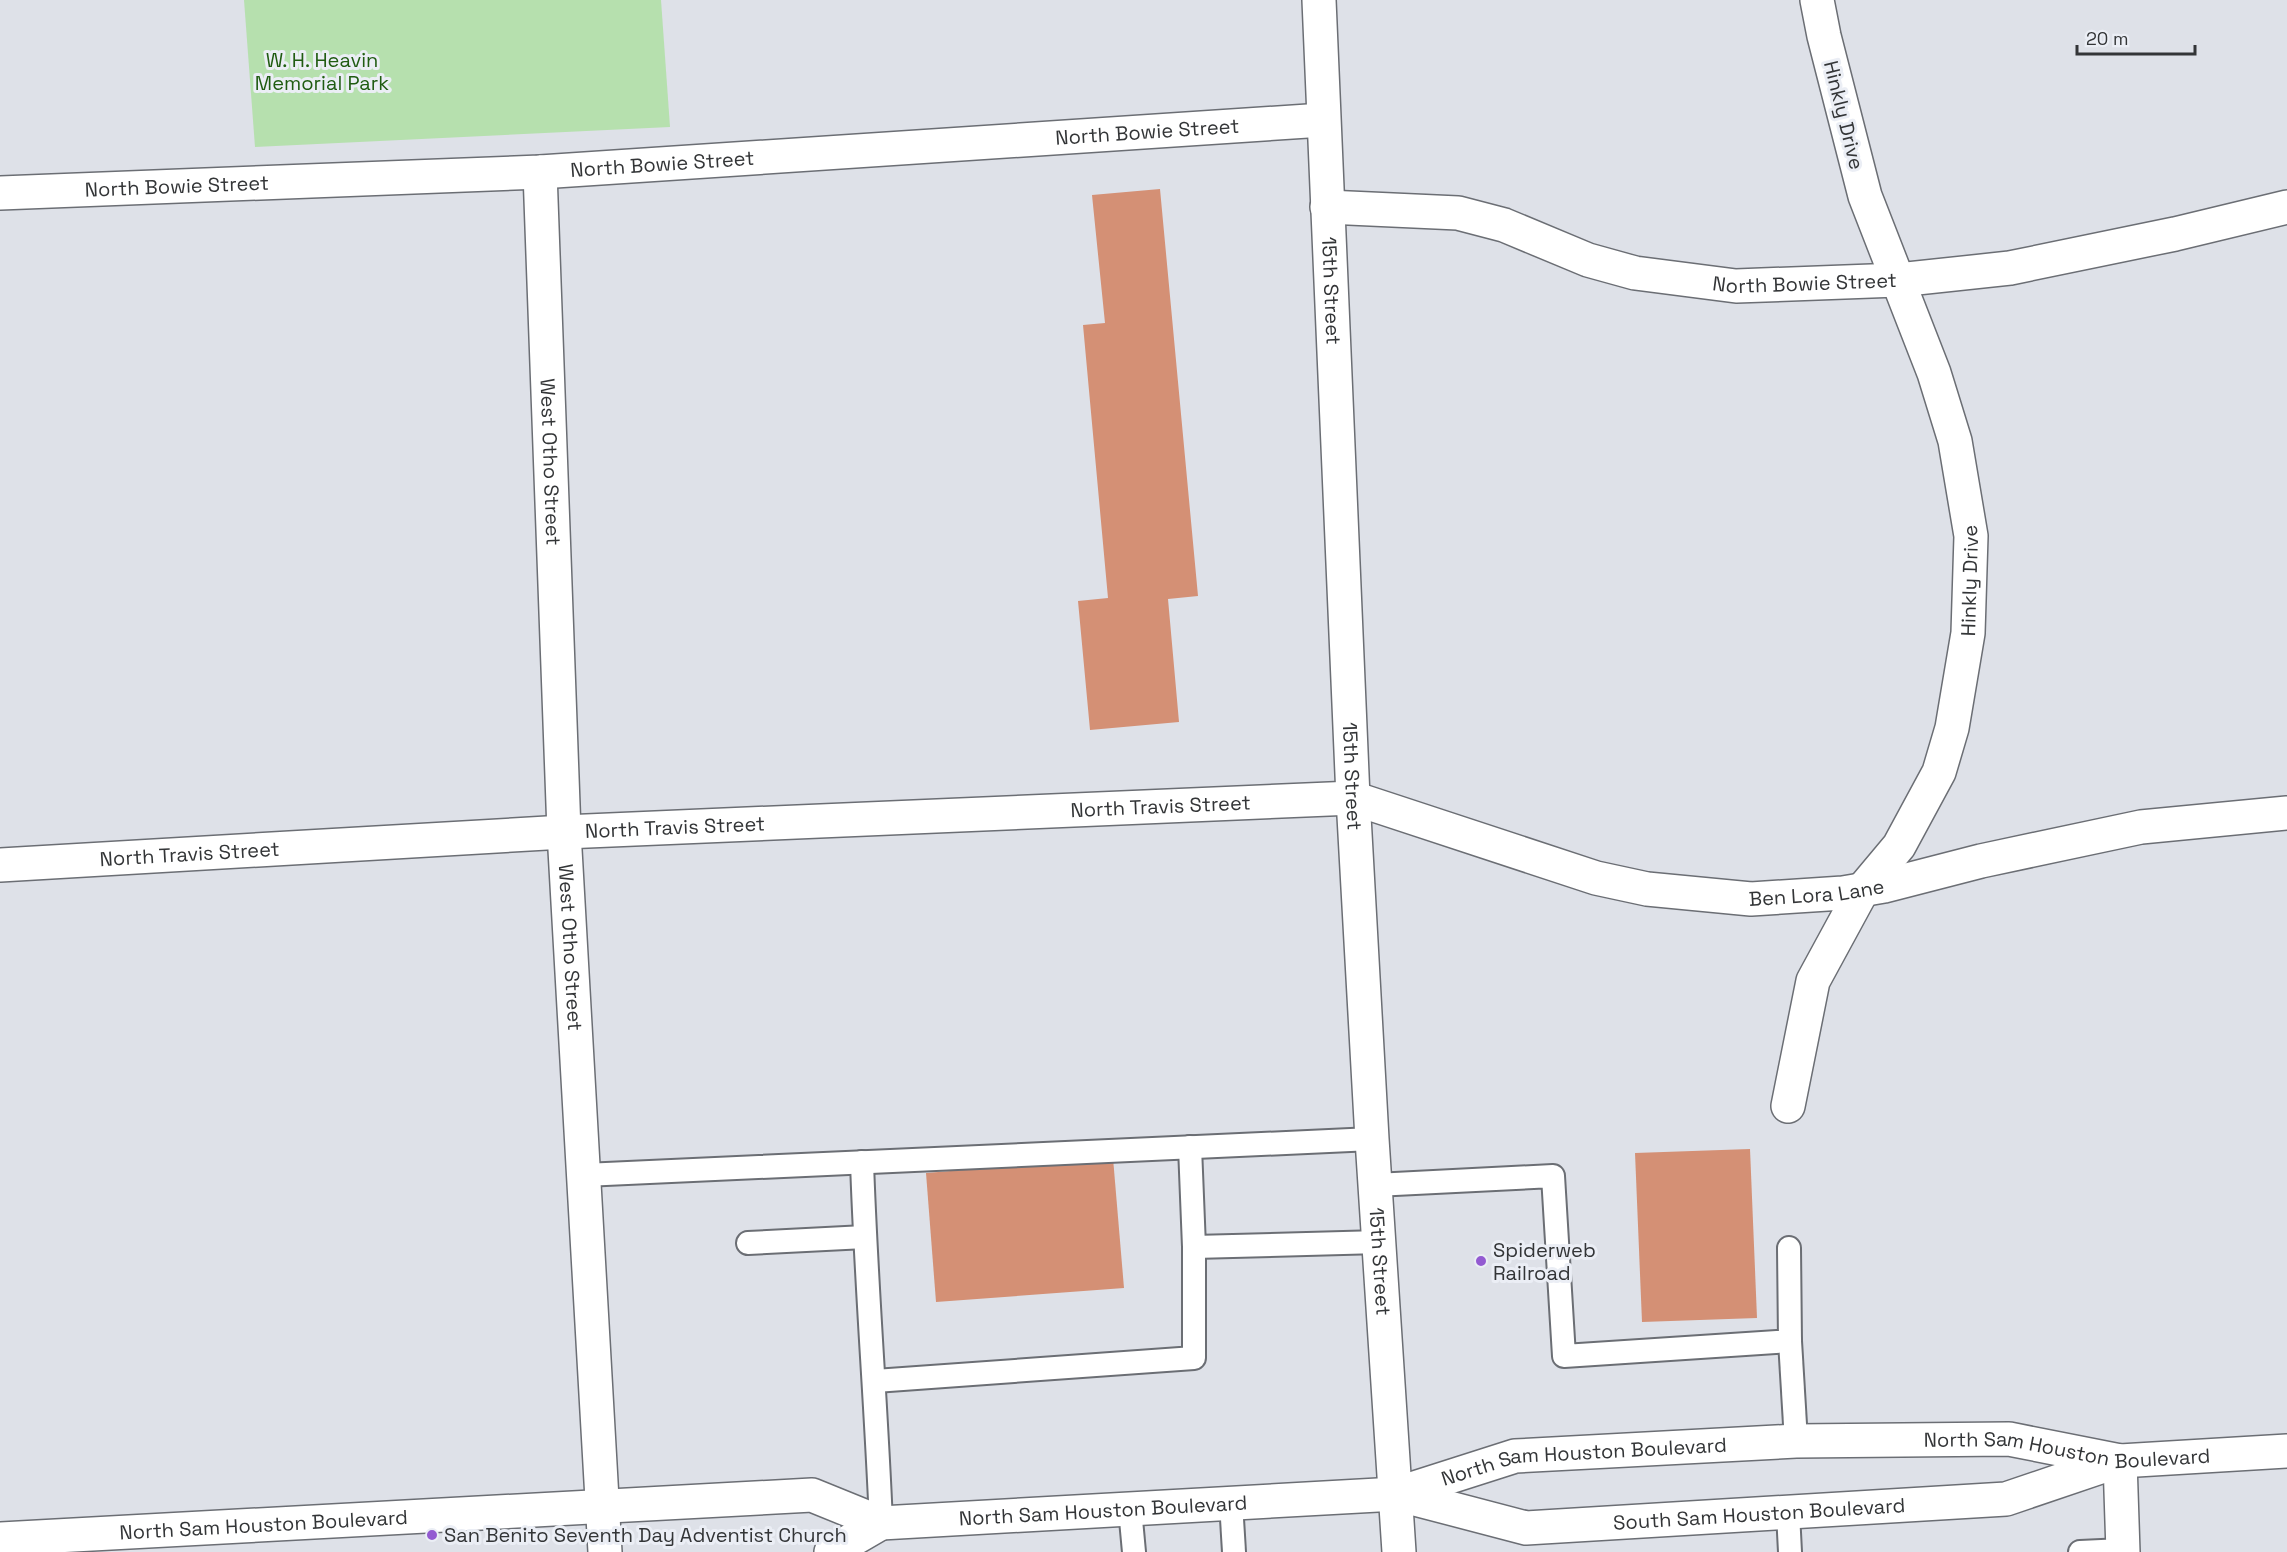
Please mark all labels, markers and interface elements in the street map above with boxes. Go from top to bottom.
scale bar [2077,18,2196,56]
text: 20 m [2086,27,2129,50]
park label: W. H. Heavin Memorial Park [255,47,389,96]
street label: Hinkly Drive [1818,58,1870,172]
street label: North Bowie Street [1054,113,1240,151]
street label: North Bowie Street [570,145,755,183]
street label: North Bowie Street [84,170,269,203]
street label: 15th Street [1316,236,1347,345]
street label: North Bowie Street [1711,267,1897,299]
street label: West Otho Street [535,378,567,546]
street label: Hinkly Drive [1955,523,1984,637]
street label: 15th Street [1337,722,1368,831]
street label: North Travis Street [1070,789,1251,823]
street label: North Travis Street [584,810,766,844]
street label: North Travis Street [99,836,280,872]
street label: West Otho Street [553,863,588,1032]
street label: Ben Lora Lane [1748,873,1886,912]
street label: 15th Street [1364,1207,1397,1316]
place label: Spiderweb Railroad [1493,1237,1596,1286]
marker: Spiderweb Railroad [1474,1254,1488,1268]
street label: North Sam Houston Boulevard [1924,1426,2211,1474]
street label: North Sam Houston Boulevard [1438,1432,1727,1492]
street label: North Sam Houston Boulevard [958,1489,1248,1532]
street label: South Sam Houston Boulevard [1612,1492,1906,1536]
street label: North Sam Houston Boulevard [119,1504,409,1546]
place label: San Benito Seventh Day Adventist Church [444,1522,847,1548]
marker: San Benito Seventh Day Adventist Church [425,1528,439,1542]

